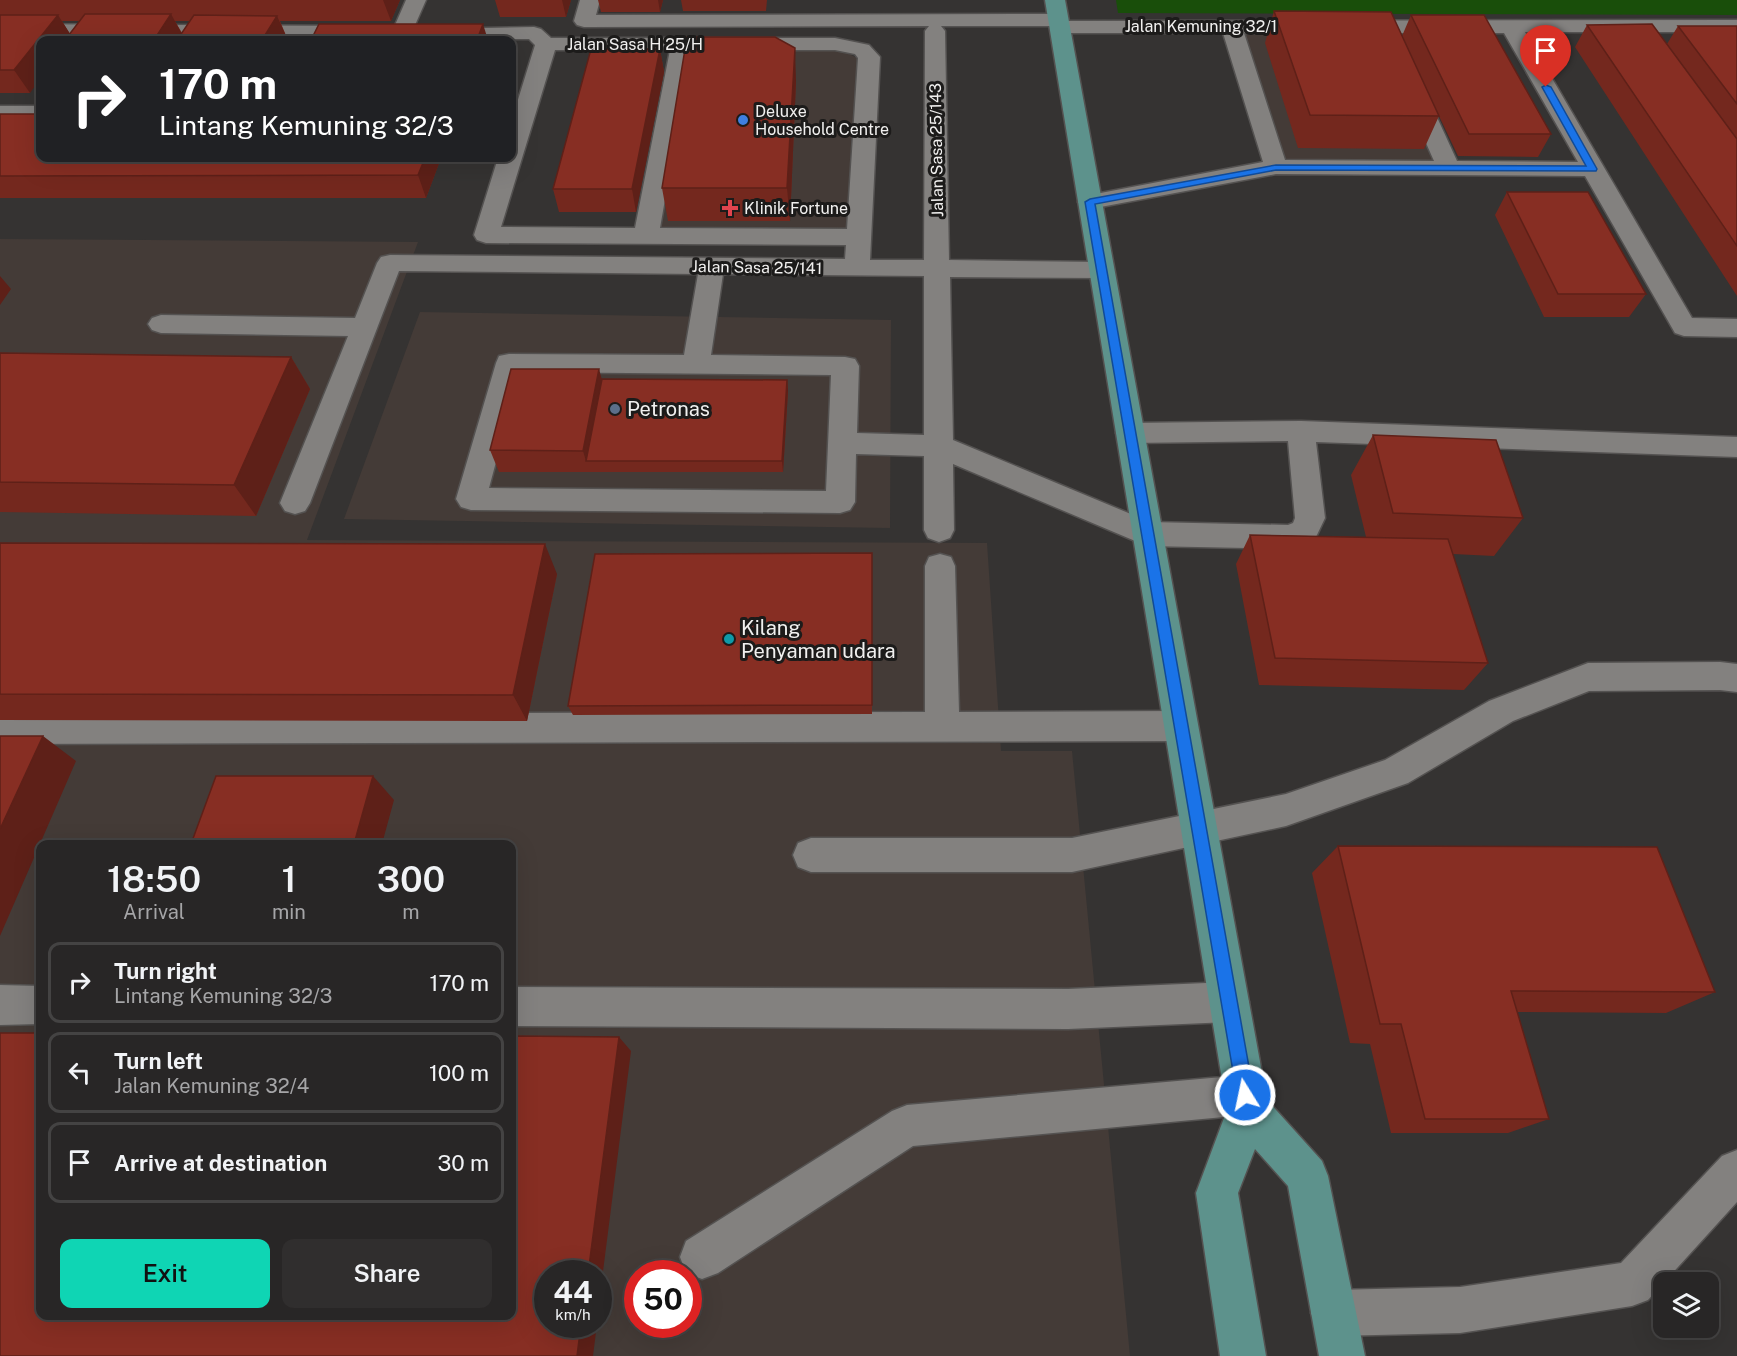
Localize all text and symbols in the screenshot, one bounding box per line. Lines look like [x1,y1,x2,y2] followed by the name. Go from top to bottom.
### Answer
[1125,17,1277,36] street label: Jalan Kemuning 32/1
[1520,25,1571,87] pin
[1529,34,1562,67] icon: arrive
[567,35,703,54] street label: Jalan Sasa H 25/H
[159,59,277,108] text: 170 m
[60,60,138,138] icon: right
[926,83,947,217] street label: Jalan Sasa 25/143
[755,102,889,139] place label: Deluxe Household Centre
[159,109,454,141] text: Lintang Kemuning 32/3
[736,113,750,127] marker: Deluxe Household Centre
[721,199,739,217] marker: Klinik Fortune
[744,199,848,218] place label: Klinik Fortune
[692,257,822,278] street label: Jalan Sasa 25/141
[627,397,710,421] place label: Petronas
[608,402,622,416] marker: Petronas
[741,616,895,663] place label: Kilang Penyaman udara
[722,632,736,646] marker: Kilang Penyaman udara
[107,858,201,900] text: 18:50
[281,858,296,900] text: 1
[377,858,445,900] text: 300
[123,900,185,924] text: Arrival
[272,900,306,924] text: min
[402,900,420,924] text: m
[114,958,217,984] text: Turn right
[63,966,96,999] icon: right
[429,970,489,996] text: 170 m
[114,984,332,1008] text: Lintang Kemuning 32/3
[114,1048,203,1074] text: Turn left
[63,1056,96,1089] icon: left
[429,1060,489,1086] text: 100 m
[1213,1063,1277,1127] position arrow
[114,1074,309,1098] text: Jalan Kemuning 32/4
[63,1146,96,1179] icon: arrive
[114,1150,327,1176] text: Arrive at destination
[437,1150,489,1176] text: 30 m
[60,1239,270,1308] button: Exit
[282,1239,492,1308] button: Share
[624,1260,702,1338] speed limit sign: 50
[1653,1272,1719,1338] map controls
[1653,1272,1719,1338] button: layers
[553,1274,593,1310] text: 44
[555,1306,591,1323] text: km/h

